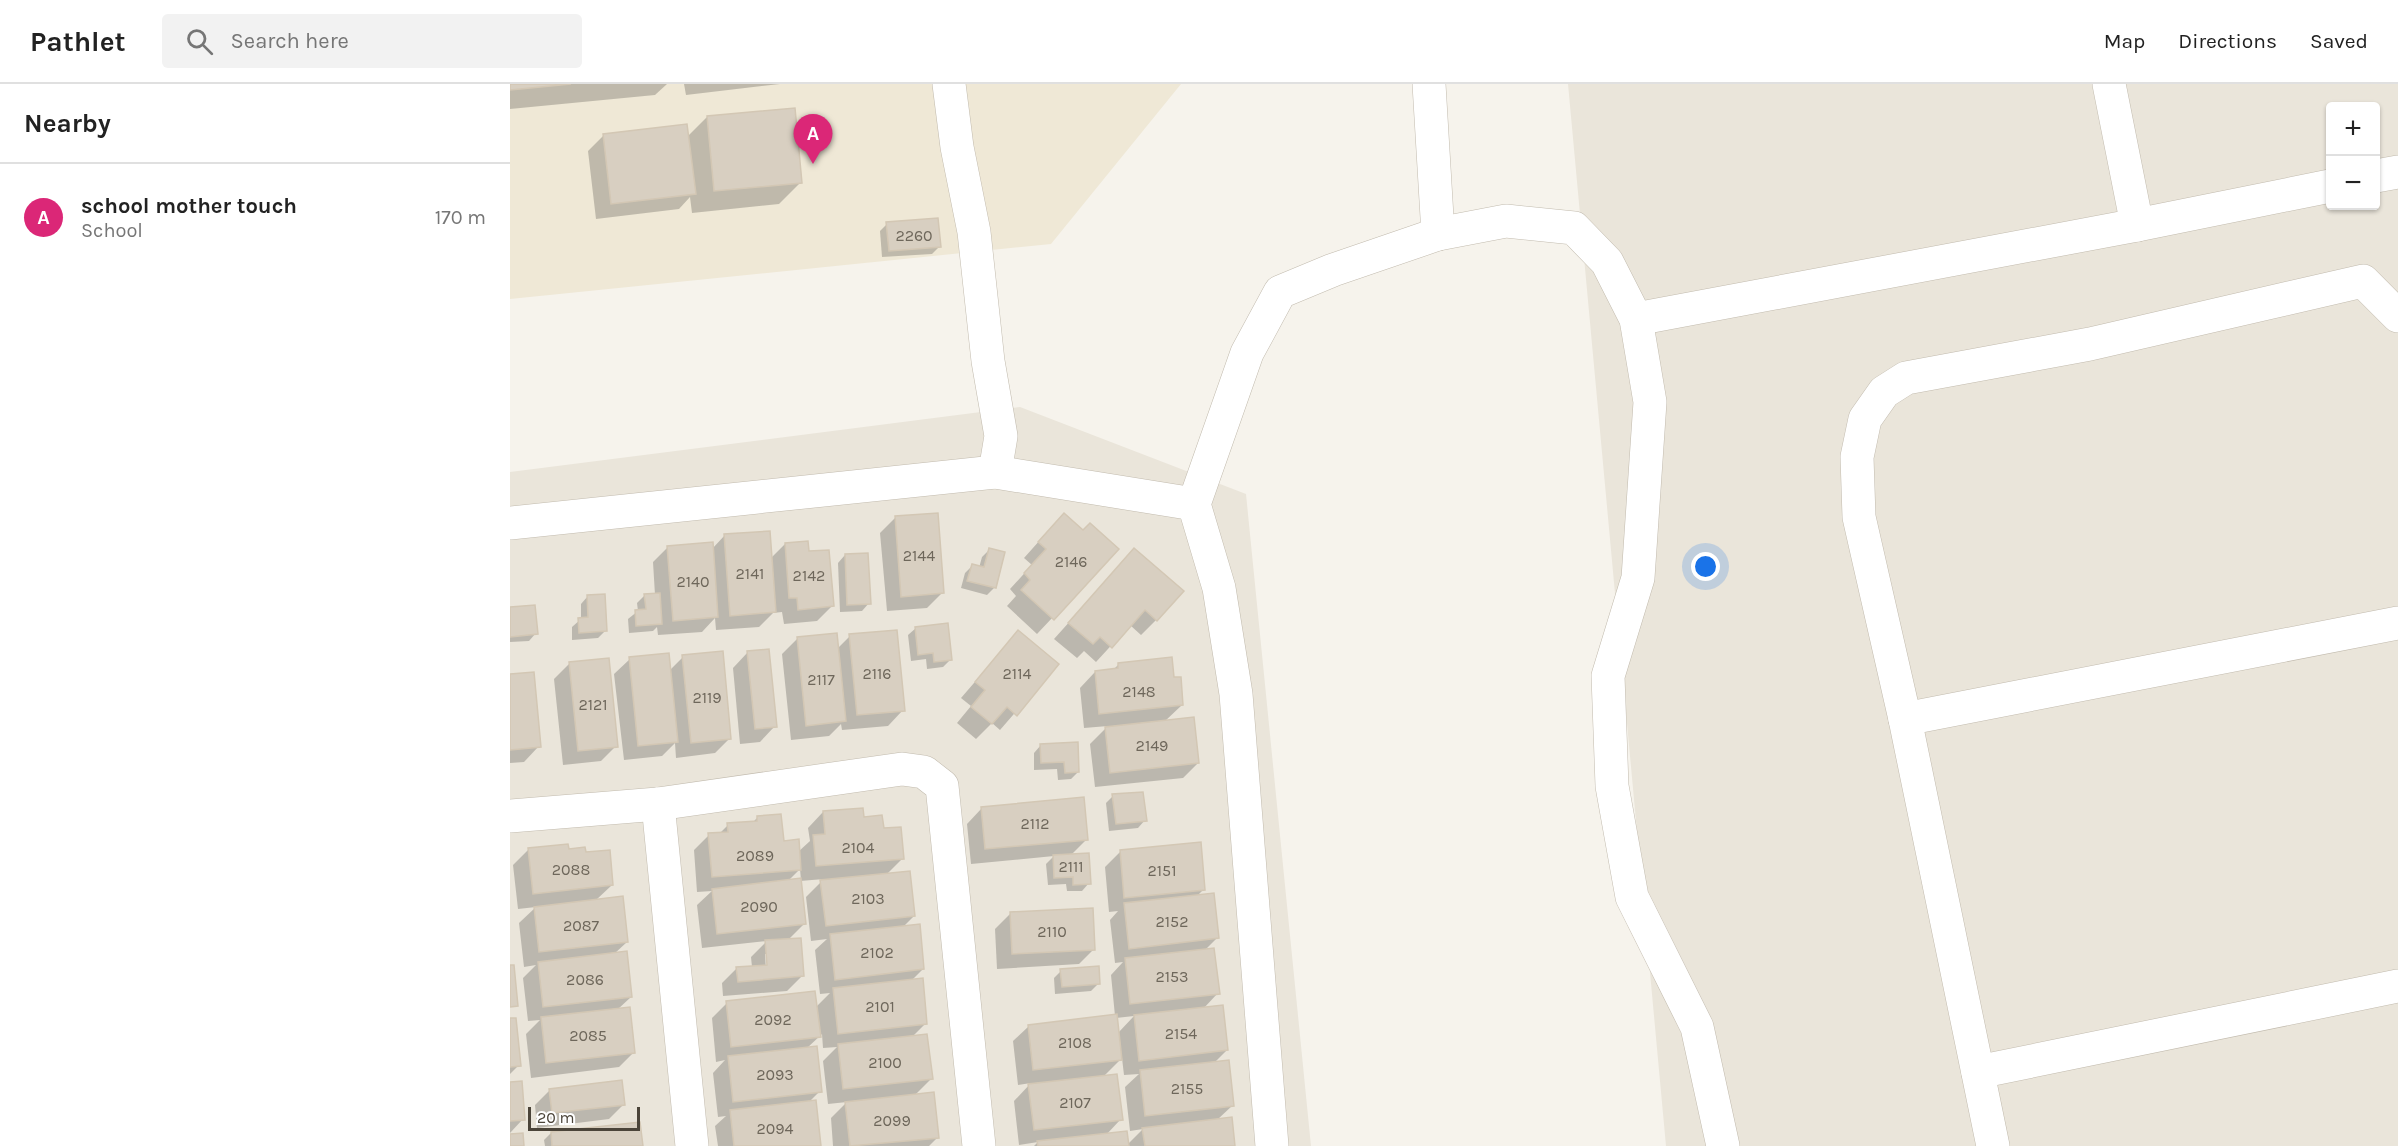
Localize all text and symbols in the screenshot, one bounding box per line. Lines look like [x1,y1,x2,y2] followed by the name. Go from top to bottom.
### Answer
[162,14,582,68] search box
[30,25,126,58] text: Pathlet
[183,25,216,58] icon: search
[231,28,349,54] text: Search here
[2104,29,2145,53] text: Map
[2178,29,2277,53] text: Directions
[2310,29,2368,53] text: Saved
[2326,102,2380,210] map controls
[2326,102,2380,156] button: +
[24,108,111,139] text: Nearby
[794,115,832,164] pin: A
[2326,156,2380,210] button: −
[81,193,297,219] text: school mother touch
[37,206,50,229] text: A
[435,206,486,229] text: 170 m
[81,219,143,242] text: School
[895,226,933,245] house number: 2260
[903,546,935,565] house number: 2144
[1055,552,1087,571] house number: 2146
[1691,552,1720,581] your location
[736,564,764,583] house number: 2141
[793,566,825,585] house number: 2142
[677,572,710,591] house number: 2140
[862,664,892,683] house number: 2116
[1003,664,1031,683] house number: 2114
[807,670,835,689] house number: 2117
[1122,682,1156,701] house number: 2148
[692,688,722,707] house number: 2119
[578,695,608,714] house number: 2121
[1136,736,1168,755] house number: 2149
[1020,814,1050,833] house number: 2112
[842,838,875,857] house number: 2104
[736,846,774,865] house number: 2089
[1058,857,1084,876] house number: 2111
[552,860,590,879] house number: 2088
[1148,861,1176,880] house number: 2151
[851,889,885,908] house number: 2103
[740,897,778,916] house number: 2090
[1156,912,1188,931] house number: 2152
[563,916,600,935] house number: 2087
[1037,922,1067,941] house number: 2110
[860,943,894,962] house number: 2102
[1155,967,1189,986] house number: 2153
[566,970,604,989] house number: 2086
[865,997,895,1016] house number: 2101
[754,1010,792,1029] house number: 2092
[1165,1024,1197,1043] house number: 2154
[569,1026,607,1045] house number: 2085
[1058,1033,1092,1052] house number: 2108
[868,1053,902,1072] house number: 2100
[756,1065,794,1084] house number: 2093
[1171,1079,1203,1098] house number: 2155
[1059,1093,1091,1112] house number: 2107
[528,1104,640,1132] scale bar
[537,1108,575,1127] text: 20 m
[873,1111,911,1130] house number: 2099
[757,1119,794,1138] house number: 2094

